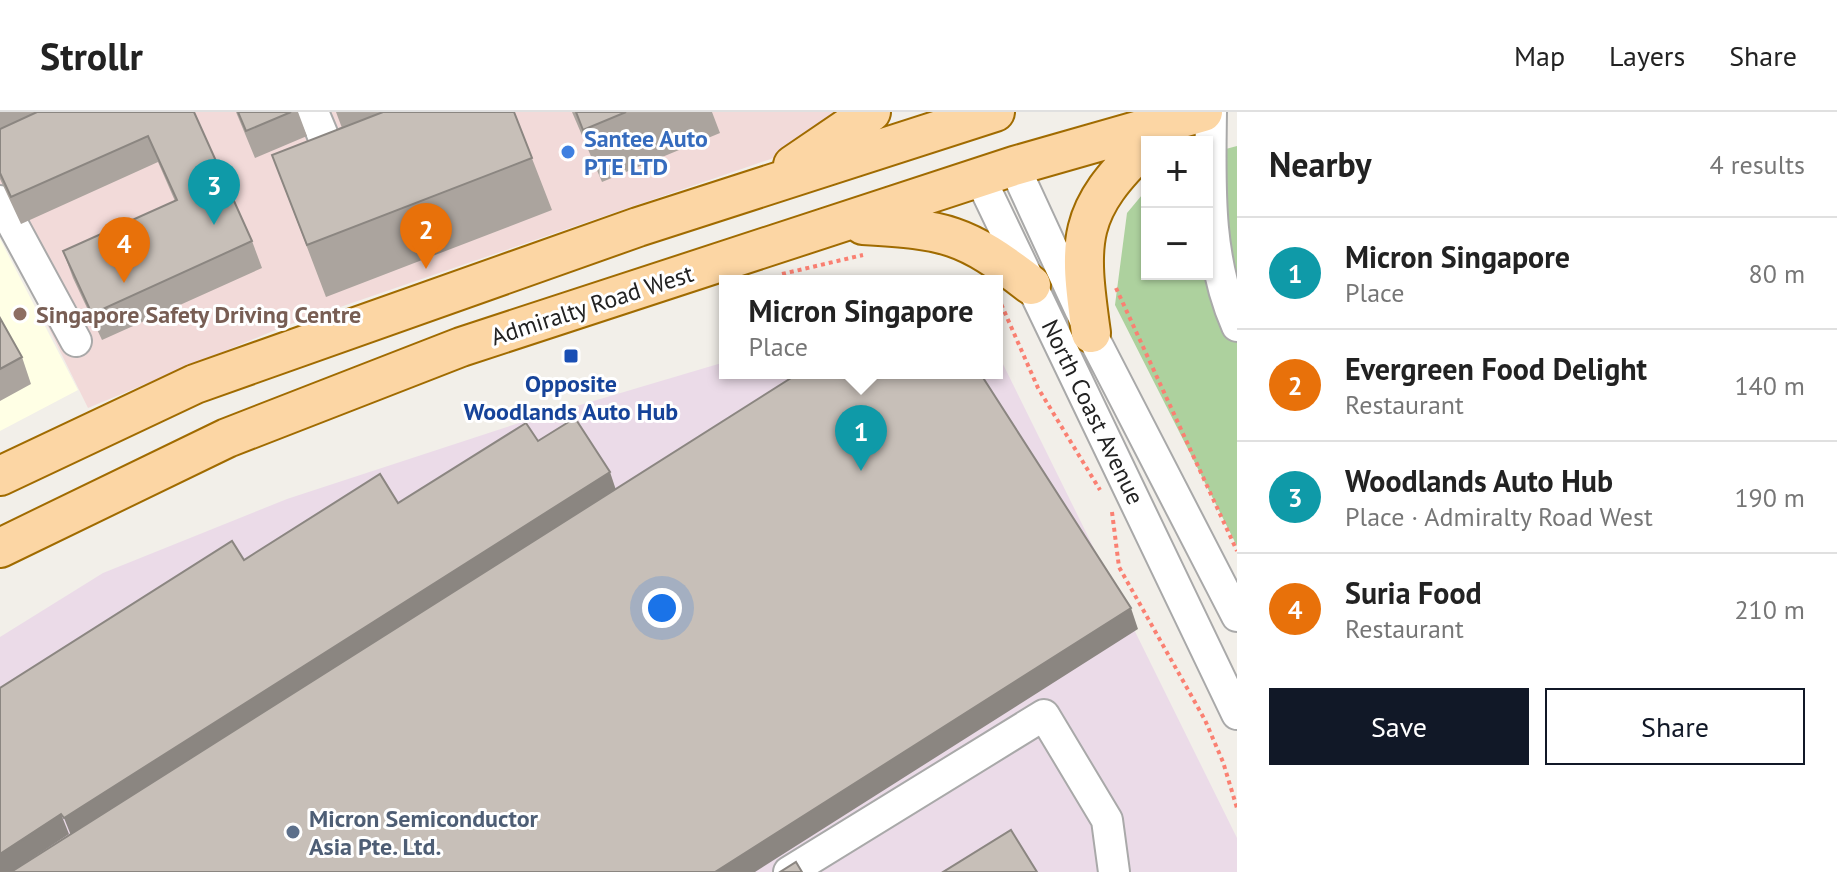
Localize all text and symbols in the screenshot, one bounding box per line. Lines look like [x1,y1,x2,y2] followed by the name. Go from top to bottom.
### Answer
[40,31,143,80] text: Strollr
[1514,37,1565,74] text: Map
[1609,37,1685,74] text: Layers
[1729,37,1797,74] text: Share
[584,123,708,182] place label: Santee Auto PTE LTD
[1141,136,1213,280] map controls
[1141,136,1213,208] button: +
[1269,142,1371,186] text: Nearby
[559,143,577,161] marker: Santee Auto PTE LTD
[1710,148,1805,181] text: 4 results
[188,159,240,225] pin: 3
[400,203,452,269] pin: 2
[1141,208,1213,280] button: −
[98,217,150,283] pin: 4
[1345,237,1570,276] text: Micron Singapore
[1288,257,1302,290] text: 1
[1749,257,1805,290] text: 80 m
[487,258,697,352] street label: Admiralty Road West
[719,275,1003,379] popup
[1345,276,1404,309] text: Place
[749,291,974,330] text: Micron Singapore
[36,299,361,330] place label: Singapore Safety Driving Centre
[11,305,29,323] marker: Singapore Safety Driving Centre
[1035,314,1151,510] street label: North Coast Avenue
[749,330,808,363] text: Place
[562,347,580,365] marker: Opposite Woodlands Auto Hub
[1345,349,1647,388] text: Evergreen Food Delight
[464,368,678,427] place label: Opposite Woodlands Auto Hub
[1288,369,1302,402] text: 2
[1734,369,1805,402] text: 140 m
[1345,388,1464,421] text: Restaurant
[835,405,887,471] pin: 1
[1345,461,1613,500] text: Woodlands Auto Hub
[1288,481,1302,514] text: 3
[1734,481,1805,514] text: 190 m
[1345,500,1653,533] text: Place · Admiralty Road West
[1345,573,1482,612] text: Suria Food
[642,588,682,628] your location
[1288,593,1302,626] text: 4
[1734,593,1805,626] text: 210 m
[1345,612,1464,645] text: Restaurant
[1269,688,1529,765] button: Save
[1545,688,1805,765] button: Share
[309,803,539,862] place label: Micron Semiconductor Asia Pte. Ltd.
[284,823,302,841] marker: Micron Semiconductor Asia Pte. Ltd.

